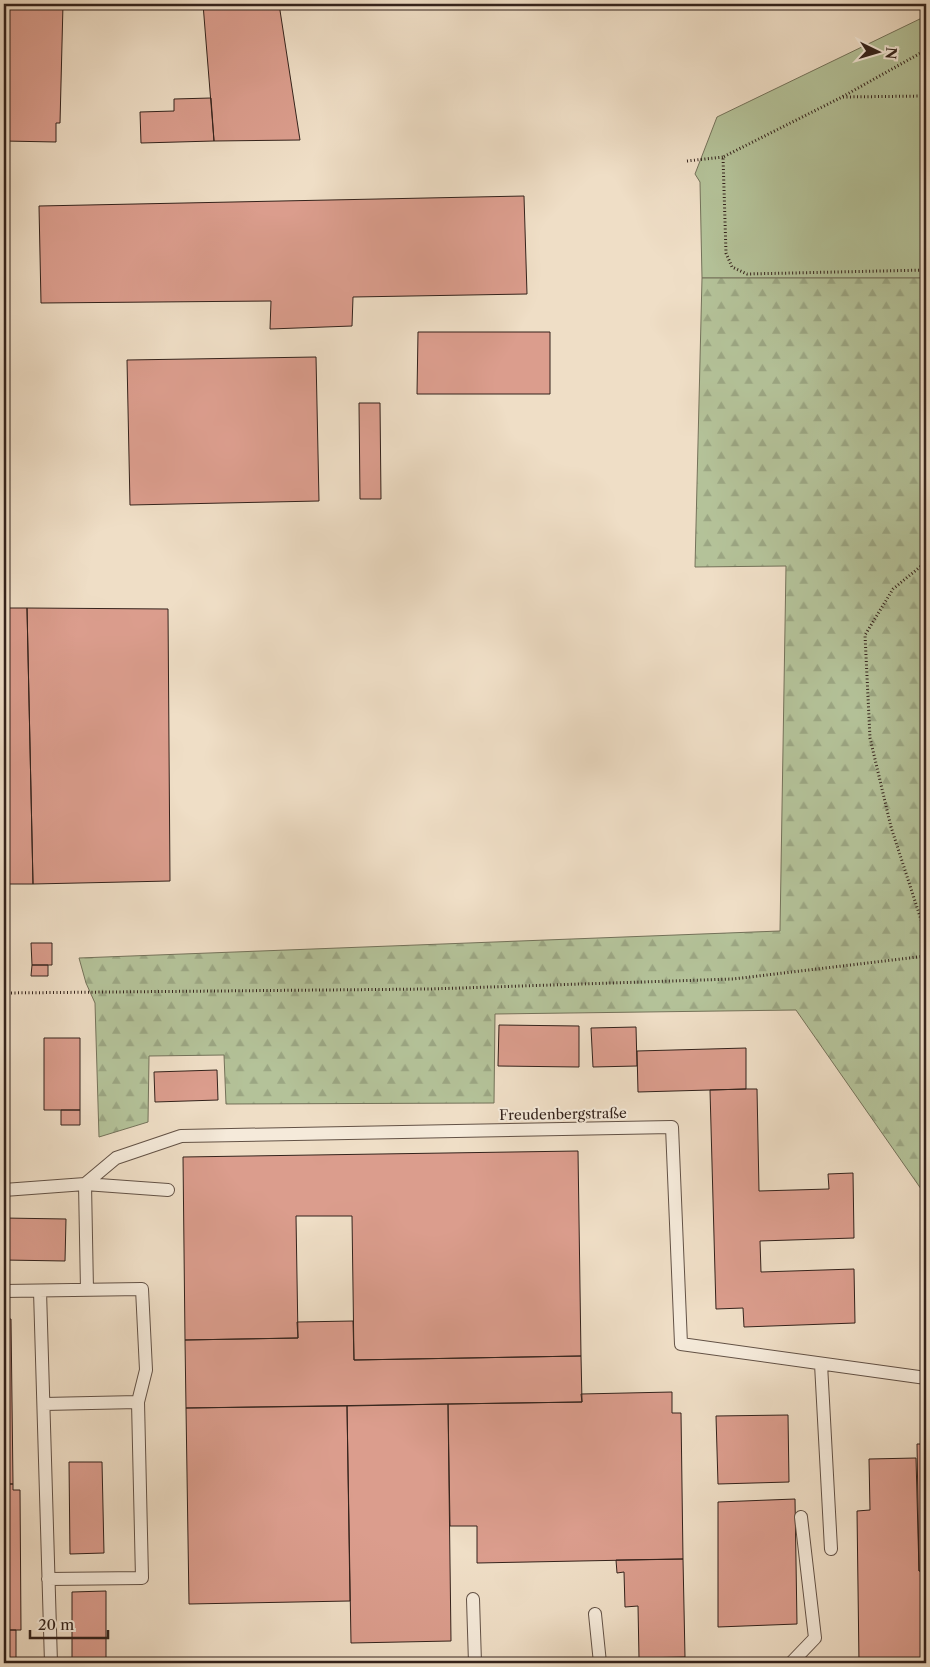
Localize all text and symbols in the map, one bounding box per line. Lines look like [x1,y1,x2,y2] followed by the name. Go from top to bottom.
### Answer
[852,28,902,78] north arrow
[881,46,900,60] text: N
[499,1104,627,1124] street label: Freudenbergstraße
[30,1607,108,1639] scale bar
[38,1615,74,1634] text: 20 m

